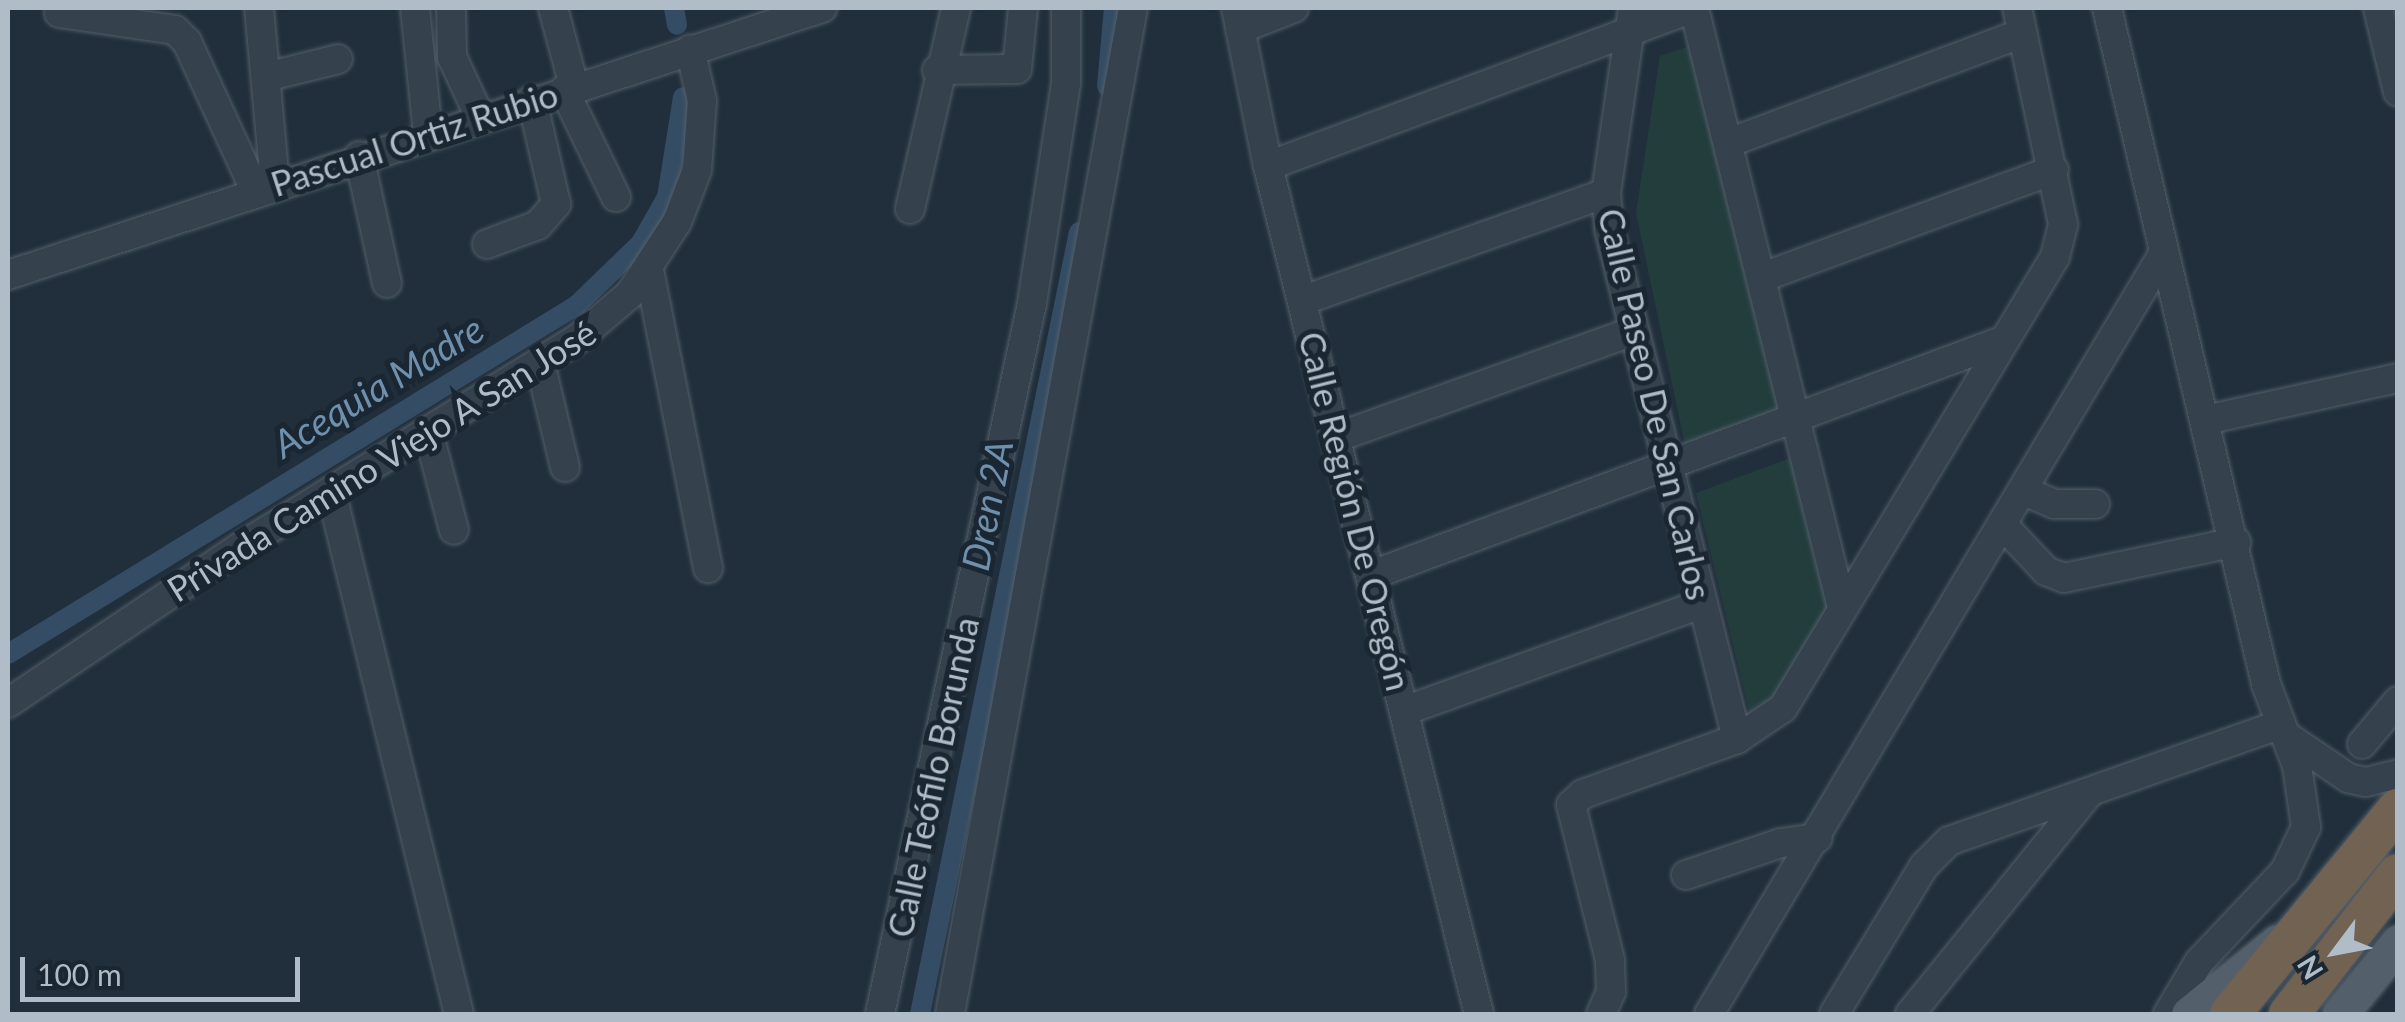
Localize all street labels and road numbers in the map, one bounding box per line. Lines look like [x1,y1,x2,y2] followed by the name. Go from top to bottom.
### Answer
[265,72,563,204] street label: Pascual Ortiz Rubio
[1591,204,1721,604] street label: Calle Paseo De San Carlos
[157,309,605,611] street label: Privada Camino Viejo A San José
[1291,327,1421,695] street label: Calle Región De Oregón
[877,613,987,941] street label: Calle Teófilo Borunda

